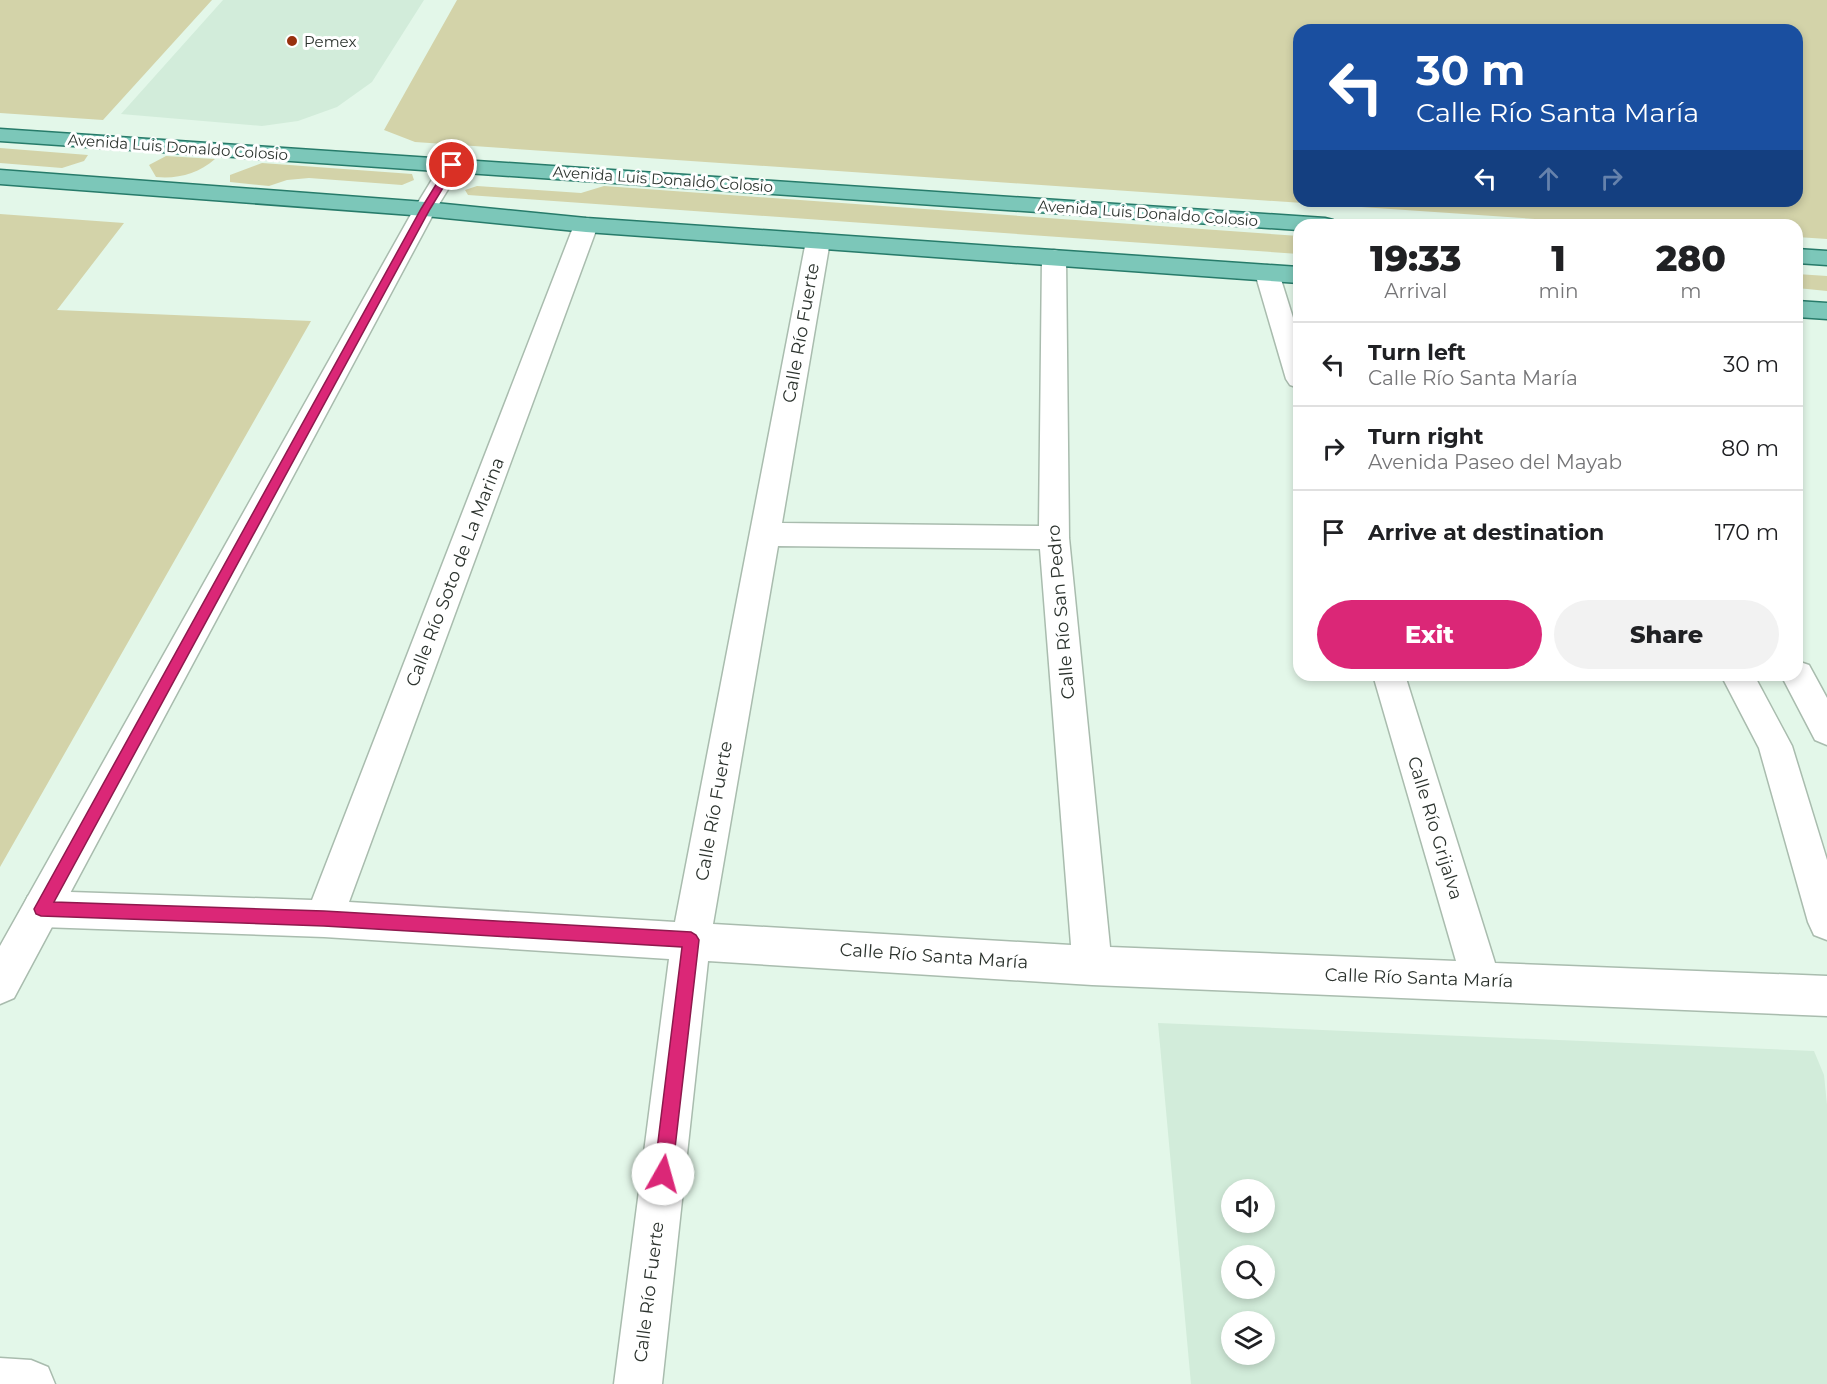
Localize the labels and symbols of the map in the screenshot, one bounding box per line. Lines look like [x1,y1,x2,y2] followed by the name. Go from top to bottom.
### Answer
[304,32,356,51] place label: Pemex
[285,34,299,48] marker: Pemex
[67,130,289,164] street label: Avenida Luis Donaldo Colosio
[426,139,477,190] pin
[552,162,774,196] street label: Avenida Luis Donaldo Colosio
[1037,196,1259,230] street label: Avenida Luis Donaldo Colosio
[778,261,824,405] street label: Calle Río Fuerte
[401,454,509,690] street label: Calle Río Soto de La Marina
[1042,524,1080,700] street label: Calle Río San Pedro
[691,739,737,883] street label: Calle Río Fuerte
[1403,754,1467,902] street label: Calle Río Grijalva
[839,938,1029,974] street label: Calle Río Santa María
[1324,964,1514,992] street label: Calle Río Santa María
[631,1142,695,1206] position arrow
[629,1220,669,1364] street label: Calle Río Fuerte

